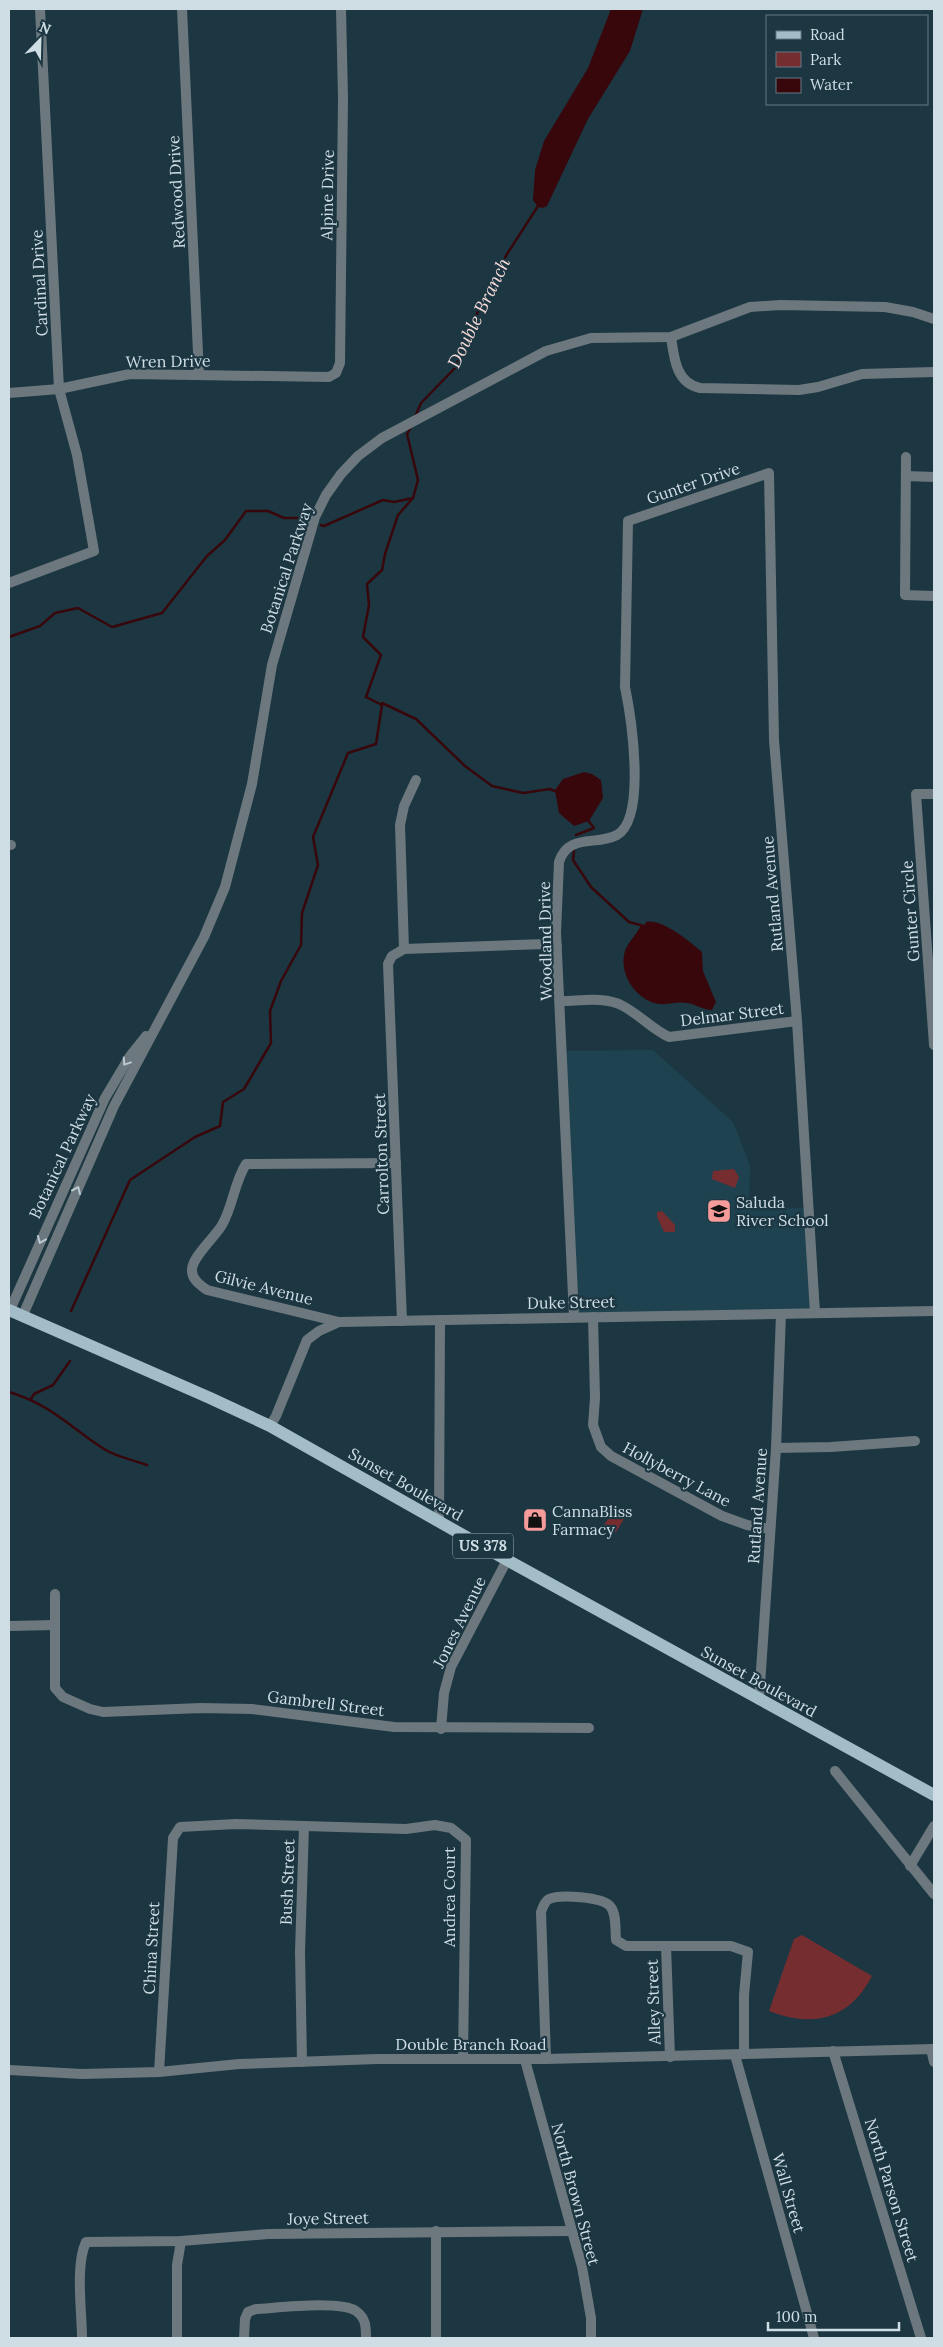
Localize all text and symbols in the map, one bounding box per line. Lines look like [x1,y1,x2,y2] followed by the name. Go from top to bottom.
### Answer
[15,15,65,65] north arrow
[766,15,928,105] legend
[37,18,54,39] text: N
[810,25,845,44] text: Road
[810,50,841,69] text: Park
[810,75,853,94] text: Water
[163,135,189,249] street label: Redwood Drive
[316,149,338,242] street label: Alpine Drive
[26,229,52,337] street label: Cardinal Drive
[442,253,515,372] water label: Double Branch
[125,350,211,372] street label: Wren Drive
[644,458,743,508] street label: Gunter Drive
[256,500,317,636] street label: Botanical Parkway
[757,835,787,953] street label: Rutland Avenue
[896,859,924,962] street label: Gunter Circle
[534,881,556,1001] street label: Woodland Drive
[679,998,786,1030] street label: Delmar Street
[123,1056,132,1065] one-way arrow
[24,1090,100,1222] street label: Botanical Parkway
[369,1092,393,1215] street label: Carrolton Street
[70,1186,81,1195] one-way arrow
[736,1192,829,1230] place label: Saluda River School
[706,1198,732,1224] school or university icon: Saluda River School
[36,1235,46,1243] one-way arrow
[213,1265,316,1309] street label: Gilvie Avenue
[527,1291,616,1313] street label: Duke Street
[620,1437,735,1511] street label: Hollyberry Lane
[345,1443,467,1525] street label: Sunset Boulevard
[743,1447,771,1565] street label: Rutland Avenue
[552,1501,633,1539] place label: CannaBliss Farmacy
[522,1507,548,1533] shop icon: CannaBliss Farmacy
[453,1534,513,1558] road number: US 378
[428,1573,490,1672] street label: Jones Avenue
[698,1641,821,1721] street label: Sunset Boulevard
[266,1686,386,1720] street label: Gambrell Street
[276,1838,299,1925] street label: Bush Street
[439,1846,459,1948] street label: Andrea Court
[139,1900,163,1995] street label: China Street
[641,1958,665,2046] street label: Alley Street
[395,2034,547,2054] street label: Double Branch Road
[861,2116,924,2265] street label: North Parson Street
[547,2121,605,2268] street label: North Brown Street
[768,2151,810,2236] street label: Wall Street
[286,2207,370,2229] street label: Joye Street
[768,2300,899,2332] scale bar
[776,2307,817,2326] text: 100 m

